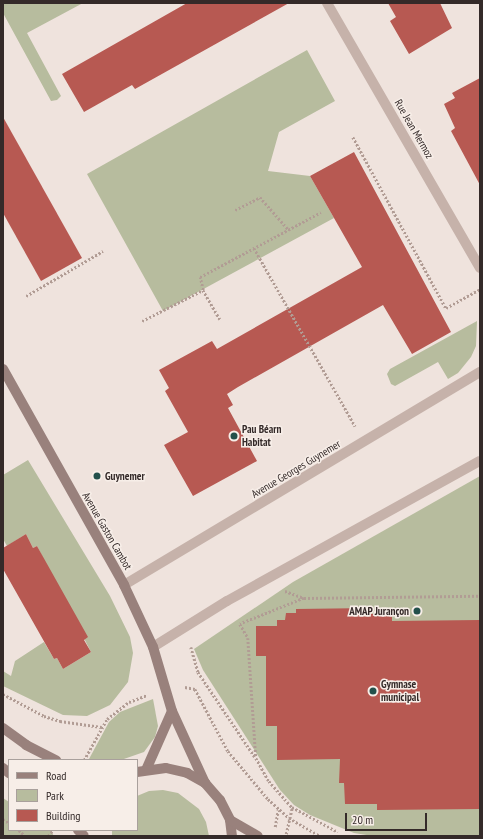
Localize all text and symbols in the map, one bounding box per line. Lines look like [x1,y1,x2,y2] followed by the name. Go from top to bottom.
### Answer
[392,97,436,161] street label: Rue Jean Mermoz
[242,423,282,449] place label: Pau Béarn Habitat
[229,431,239,441] marker: Pau Béarn Habitat
[249,437,343,501] street label: Avenue Georges Guynemer
[105,469,145,483] place label: Guynemer
[92,471,102,481] marker: Guynemer
[79,490,135,572] street label: Avenue Gaston Cambot
[349,604,409,618] place label: AMAP Jurançon
[412,606,422,616] marker: AMAP Jurançon
[381,678,419,704] place label: Gymnase municipal
[368,686,378,696] marker: Gymnase municipal
[8,759,138,831] legend
[46,768,66,783] text: Road
[46,788,64,803] text: Park
[347,805,429,831] scale bar
[46,808,81,823] text: Building
[352,812,373,827] text: 20 m

